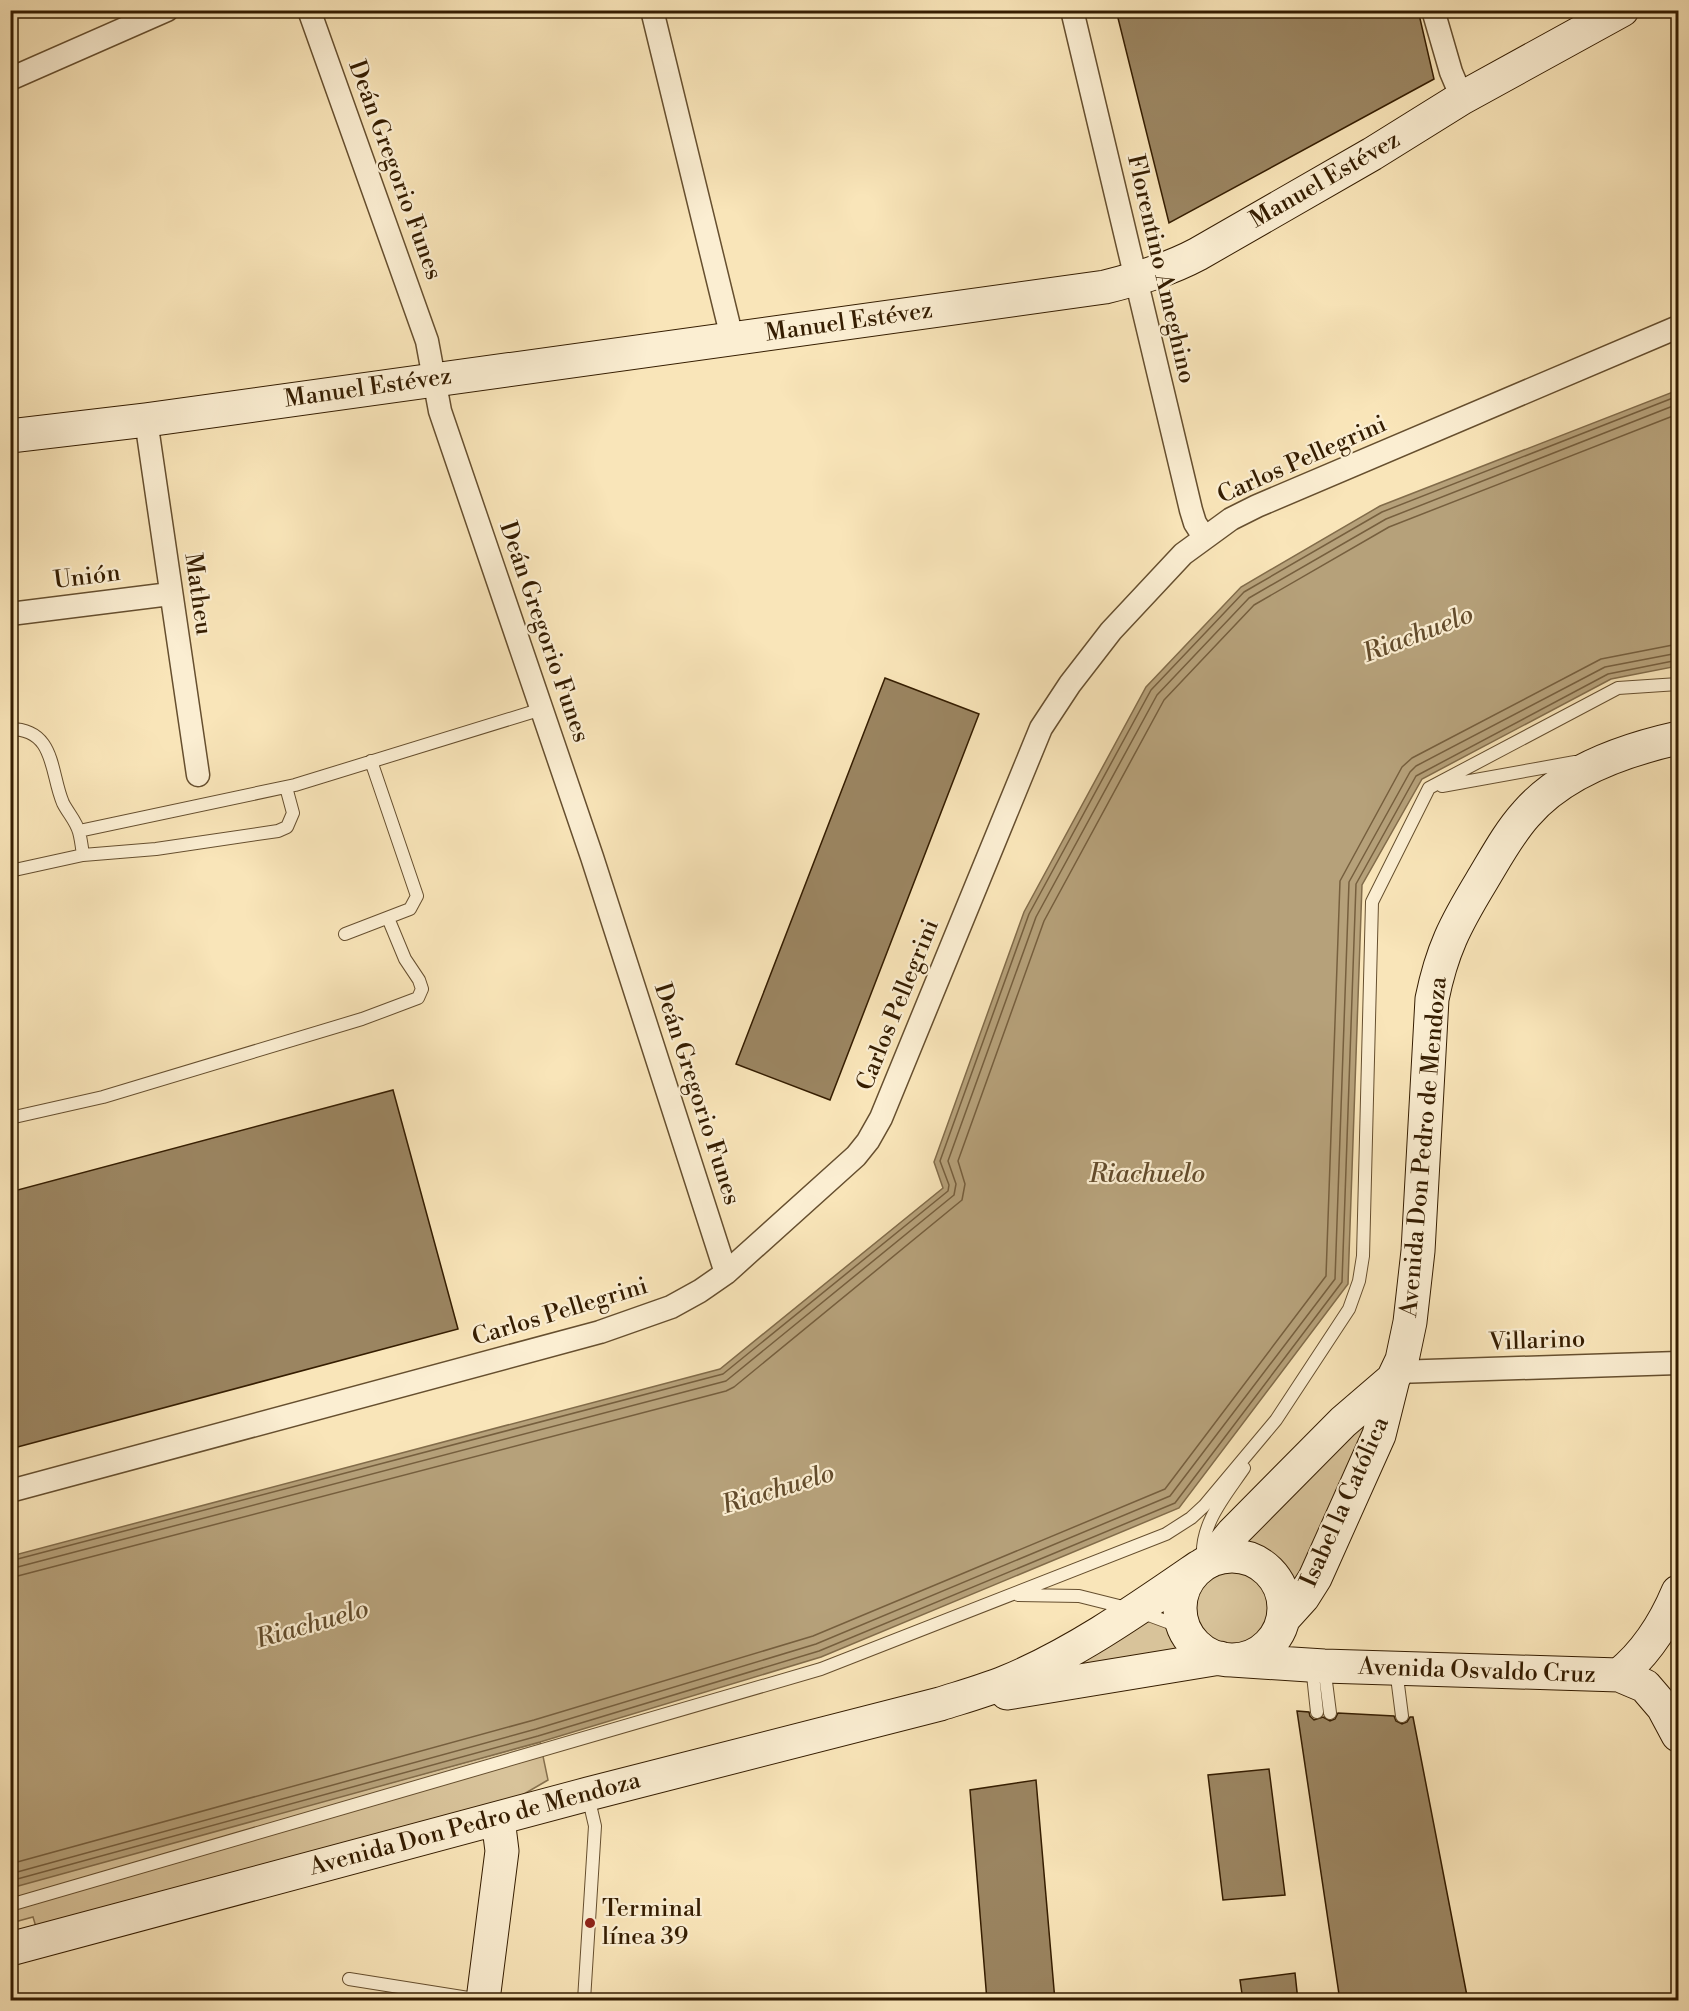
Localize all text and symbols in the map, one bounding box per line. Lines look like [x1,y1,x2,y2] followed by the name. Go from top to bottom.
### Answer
[341,56,449,284] street label: Deán Gregorio Funes
[1245,125,1405,235] street label: Manuel Estévez
[1120,152,1202,386] street label: Florentino Ameghino
[764,295,934,349] street label: Manuel Estévez
[283,361,453,415] street label: Manuel Estévez
[1213,409,1391,511] street label: Carlos Pellegrini
[492,518,596,746] street label: Deán Gregorio Funes
[177,551,219,637] street label: Matheu
[52,558,122,596] street label: Unión
[1357,598,1478,670] water label: Riachuelo
[850,915,946,1095] street label: Carlos Pellegrini
[1394,975,1454,1319] street label: Avenida Don Pedro de Mendoza
[647,979,747,1209] street label: Deán Gregorio Funes
[1088,1158,1205,1190] water label: Riachuelo
[469,1271,651,1353] street label: Carlos Pellegrini
[1487,1324,1586,1358] street label: Villarino
[1294,1411,1396,1592] street label: Isabel la Católica
[717,1457,838,1522] water label: Riachuelo
[251,1593,372,1656] water label: Riachuelo
[1357,1652,1596,1690] street label: Avenida Osvaldo Cruz
[305,1765,645,1883] street label: Avenida Don Pedro de Mendoza
[602,1894,702,1952] place label: Terminal línea 39
[583,1916,597,1930] marker: Terminal línea 39

